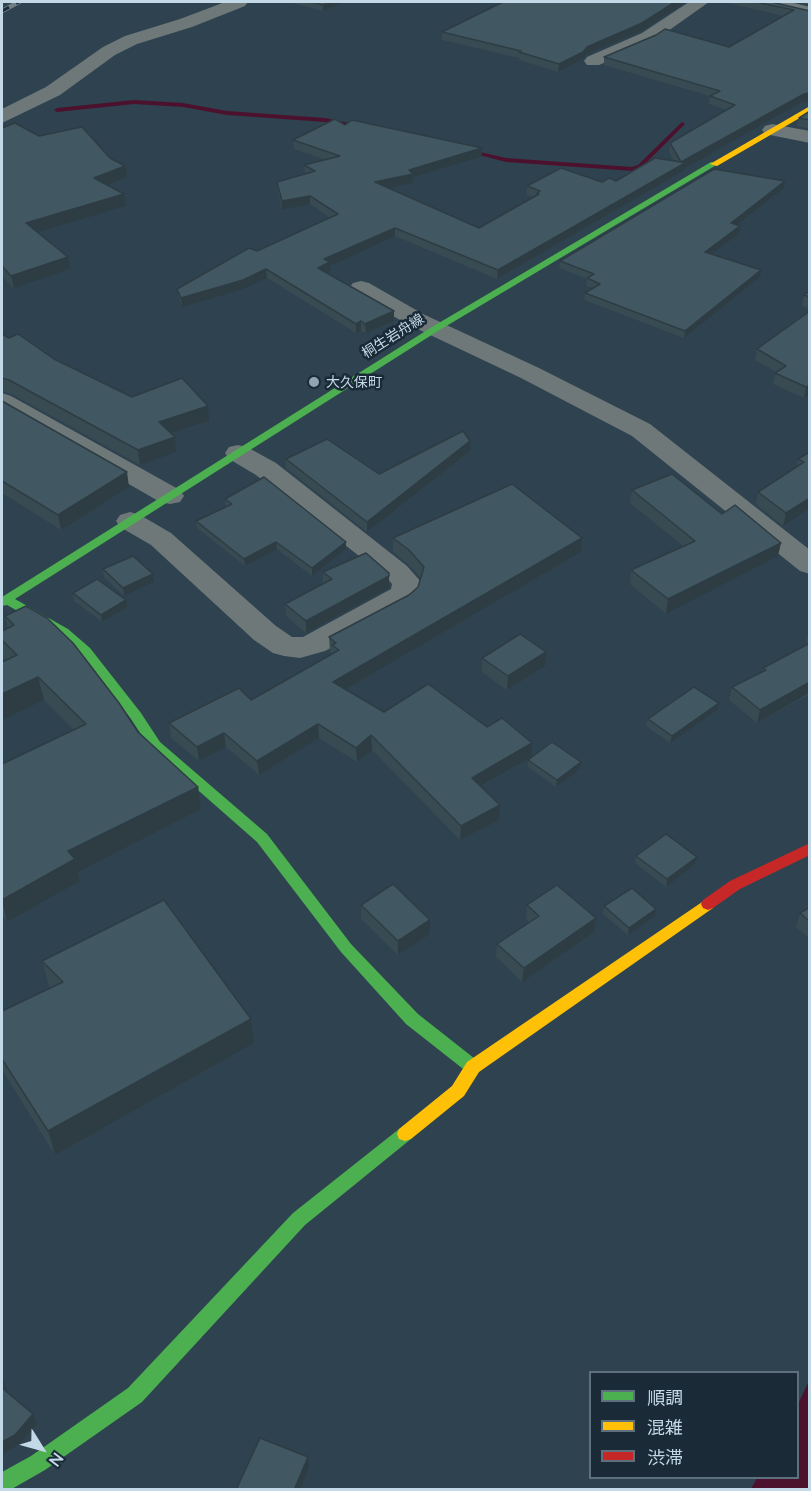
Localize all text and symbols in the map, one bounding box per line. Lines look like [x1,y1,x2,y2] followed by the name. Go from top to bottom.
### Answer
[359,310,427,362] street label: 桐生岩舟線
[326,374,382,390] place label: 大久保町
[307,375,321,389] marker: 大久保町
[589,1371,799,1479] legend
[647,1386,683,1408] text: 順調
[647,1416,683,1438] text: 混雑
[12,1419,72,1479] north arrow
[647,1446,683,1468] text: 渋滞
[45,1449,68,1471] text: N

